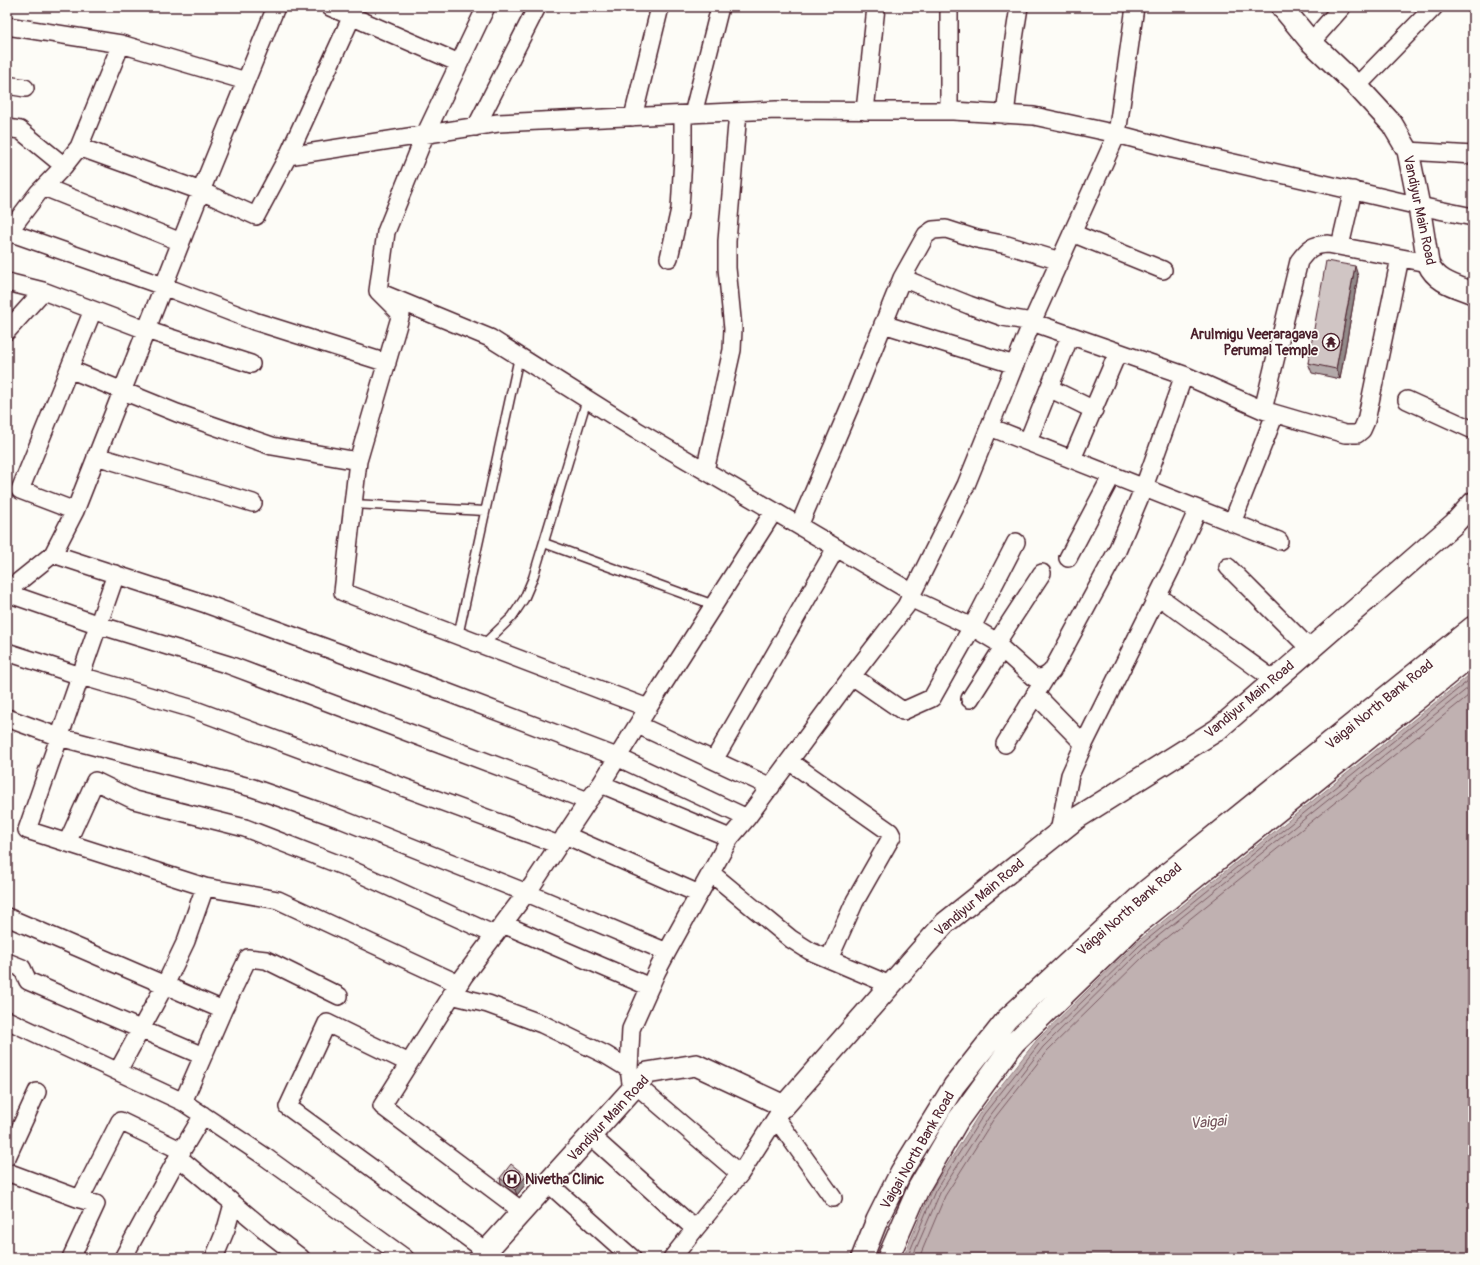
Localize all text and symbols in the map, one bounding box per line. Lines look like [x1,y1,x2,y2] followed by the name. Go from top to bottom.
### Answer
[1400,154,1439,267] street label: Vandiyur Main Road
[1190,326,1319,359] place label: Arulmigu Veeraragava Perumal Temple
[1321,332,1341,352] temple icon: Arulmigu Veeraragava Perumal Temple
[1322,656,1437,753] street label: Vaigai North Bank Road
[1201,657,1298,742] street label: Vandiyur Main Road
[931,855,1028,940] street label: Vandiyur Main Road
[1073,859,1185,960] street label: Vaigai North Bank Road
[564,1072,653,1165] street label: Vandiyur Main Road
[877,1088,958,1212] street label: Vaigai North Bank Road
[1189,1111,1229,1134] water label: Vaigai
[502,1169,522,1189] hospital icon: Nivetha Clinic
[525,1171,604,1188] place label: Nivetha Clinic

